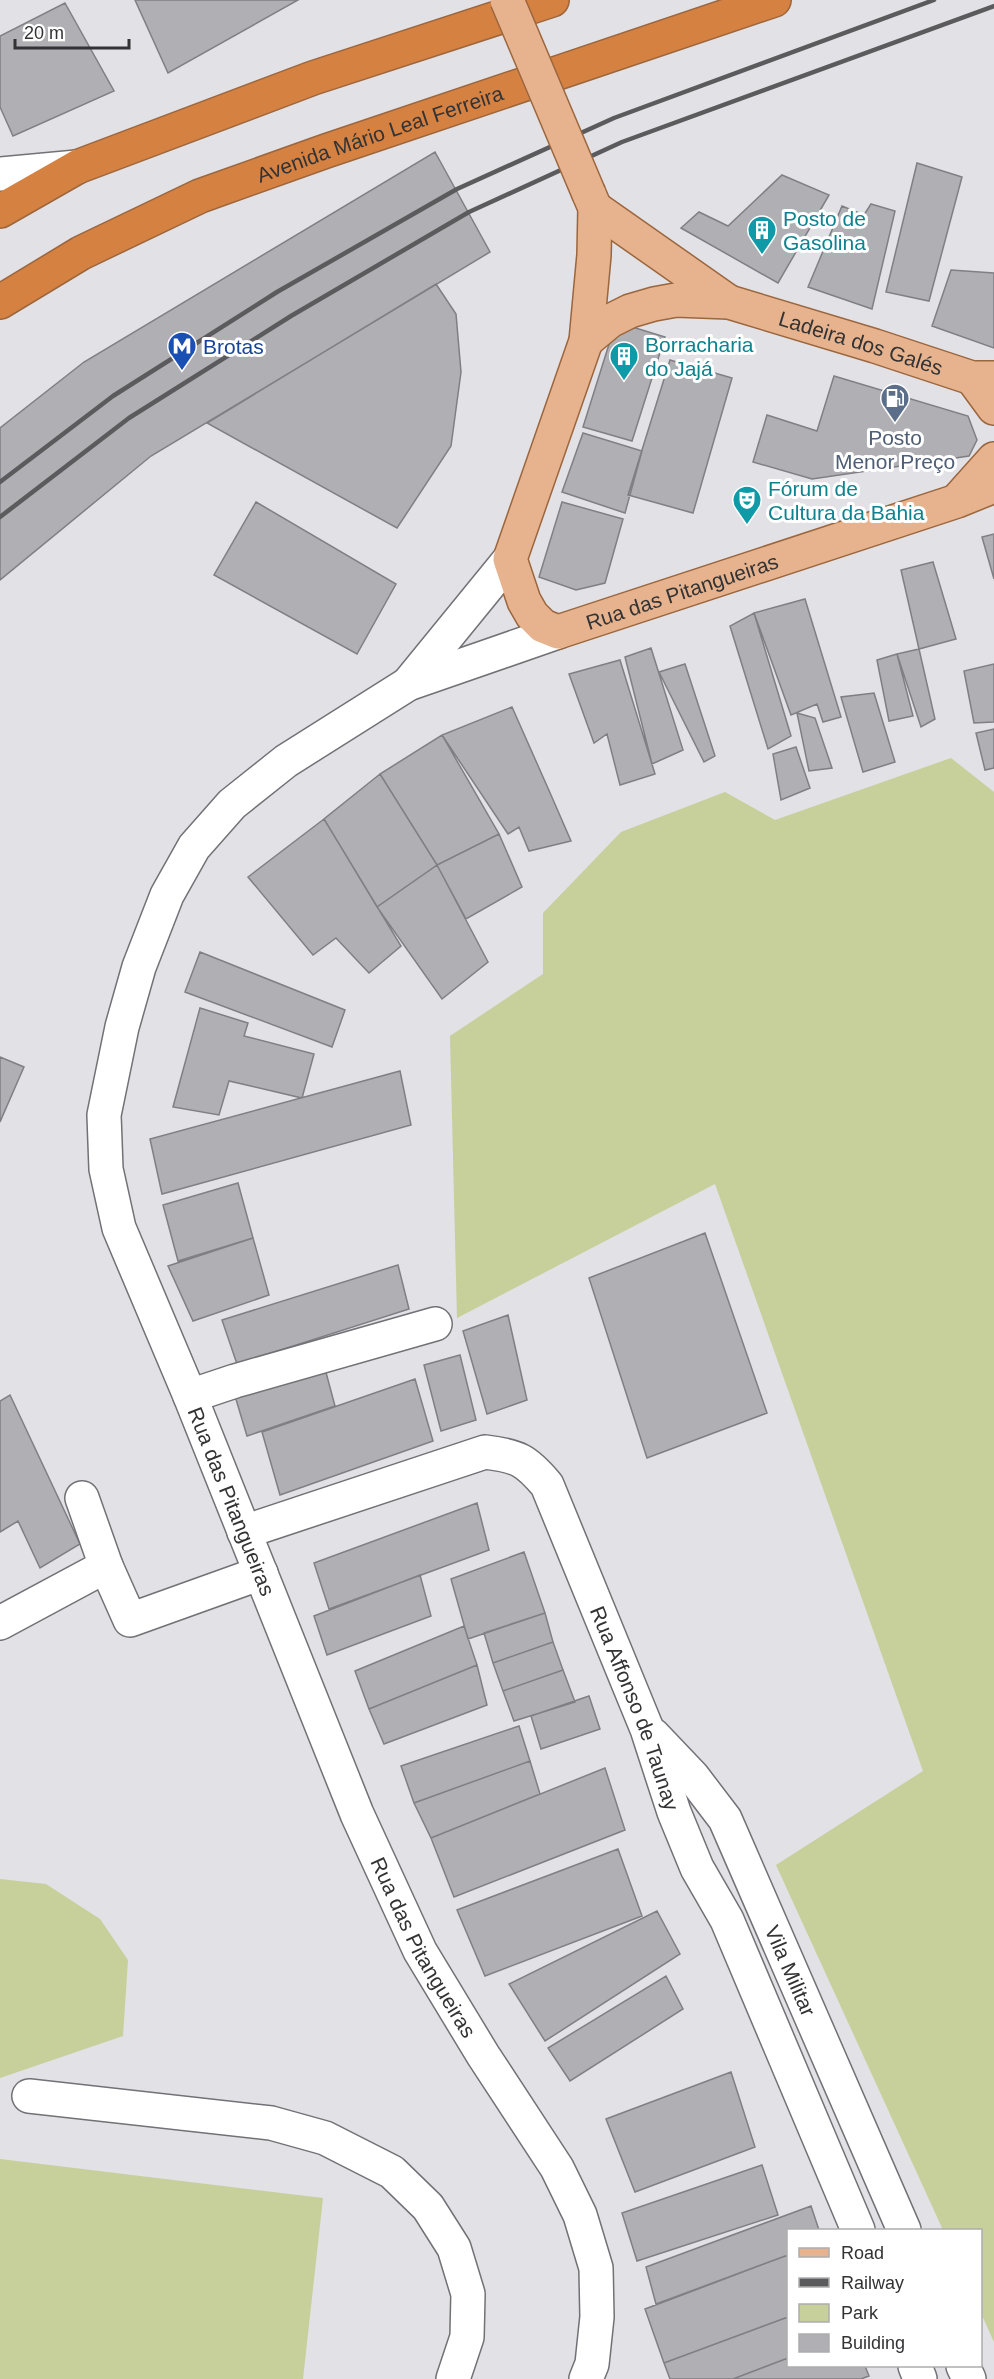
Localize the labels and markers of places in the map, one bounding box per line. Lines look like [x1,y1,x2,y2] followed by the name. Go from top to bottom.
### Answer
[783,207,866,254] place label: Posto de Gasolina
[746,214,778,256] building icon: Posto de Gasolina
[166,330,198,372] metro station icon: Brotas
[645,333,754,380] place label: Borracharia do Jajá
[203,335,264,358] place label: Brotas
[608,340,640,382] building icon: Borracharia do Jajá
[879,382,911,424] fuel station icon: Posto Menor Preço
[835,426,955,473] place label: Posto Menor Preço
[768,477,925,524] place label: Fórum de Cultura da Bahia
[731,484,763,526] theatre icon: Fórum de Cultura da Bahia

